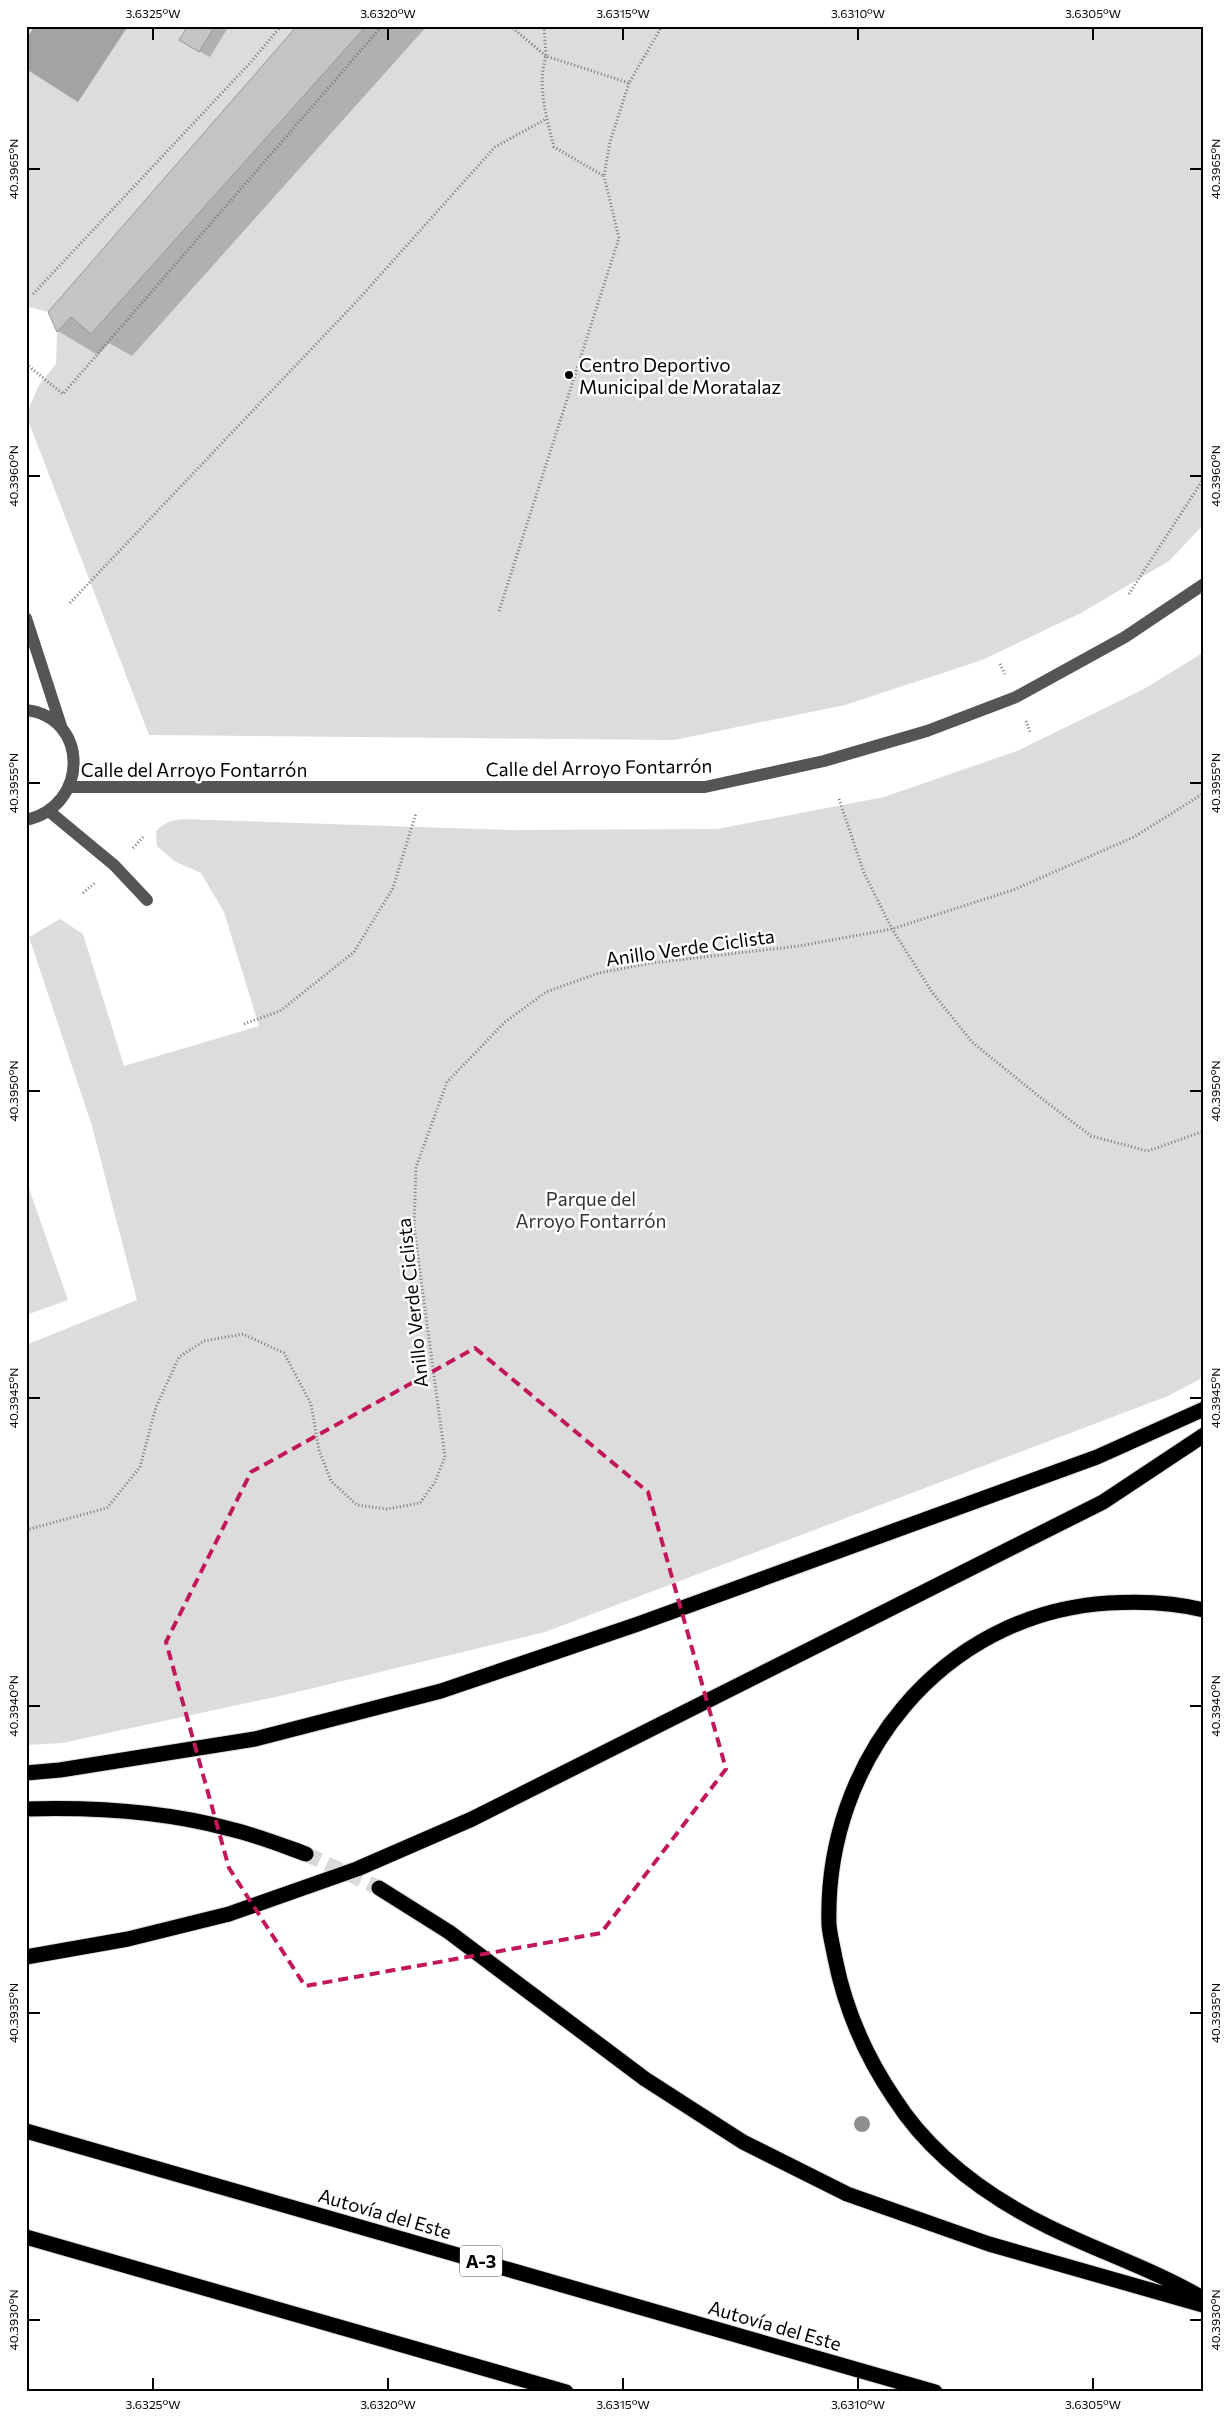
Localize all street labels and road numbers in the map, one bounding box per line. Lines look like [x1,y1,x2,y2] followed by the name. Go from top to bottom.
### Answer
[485,754,713,780] street label: Calle del Arroyo Fontarrón
[81,758,307,781] street label: Calle del Arroyo Fontarrón
[604,924,776,970] street label: Anillo Verde Ciclista
[392,1217,432,1389] street label: Anillo Verde Ciclista
[316,2183,454,2243] street label: Autovía del Este
[460,2246,502,2276] road number: A-3
[706,2295,844,2355] street label: Autovía del Este

